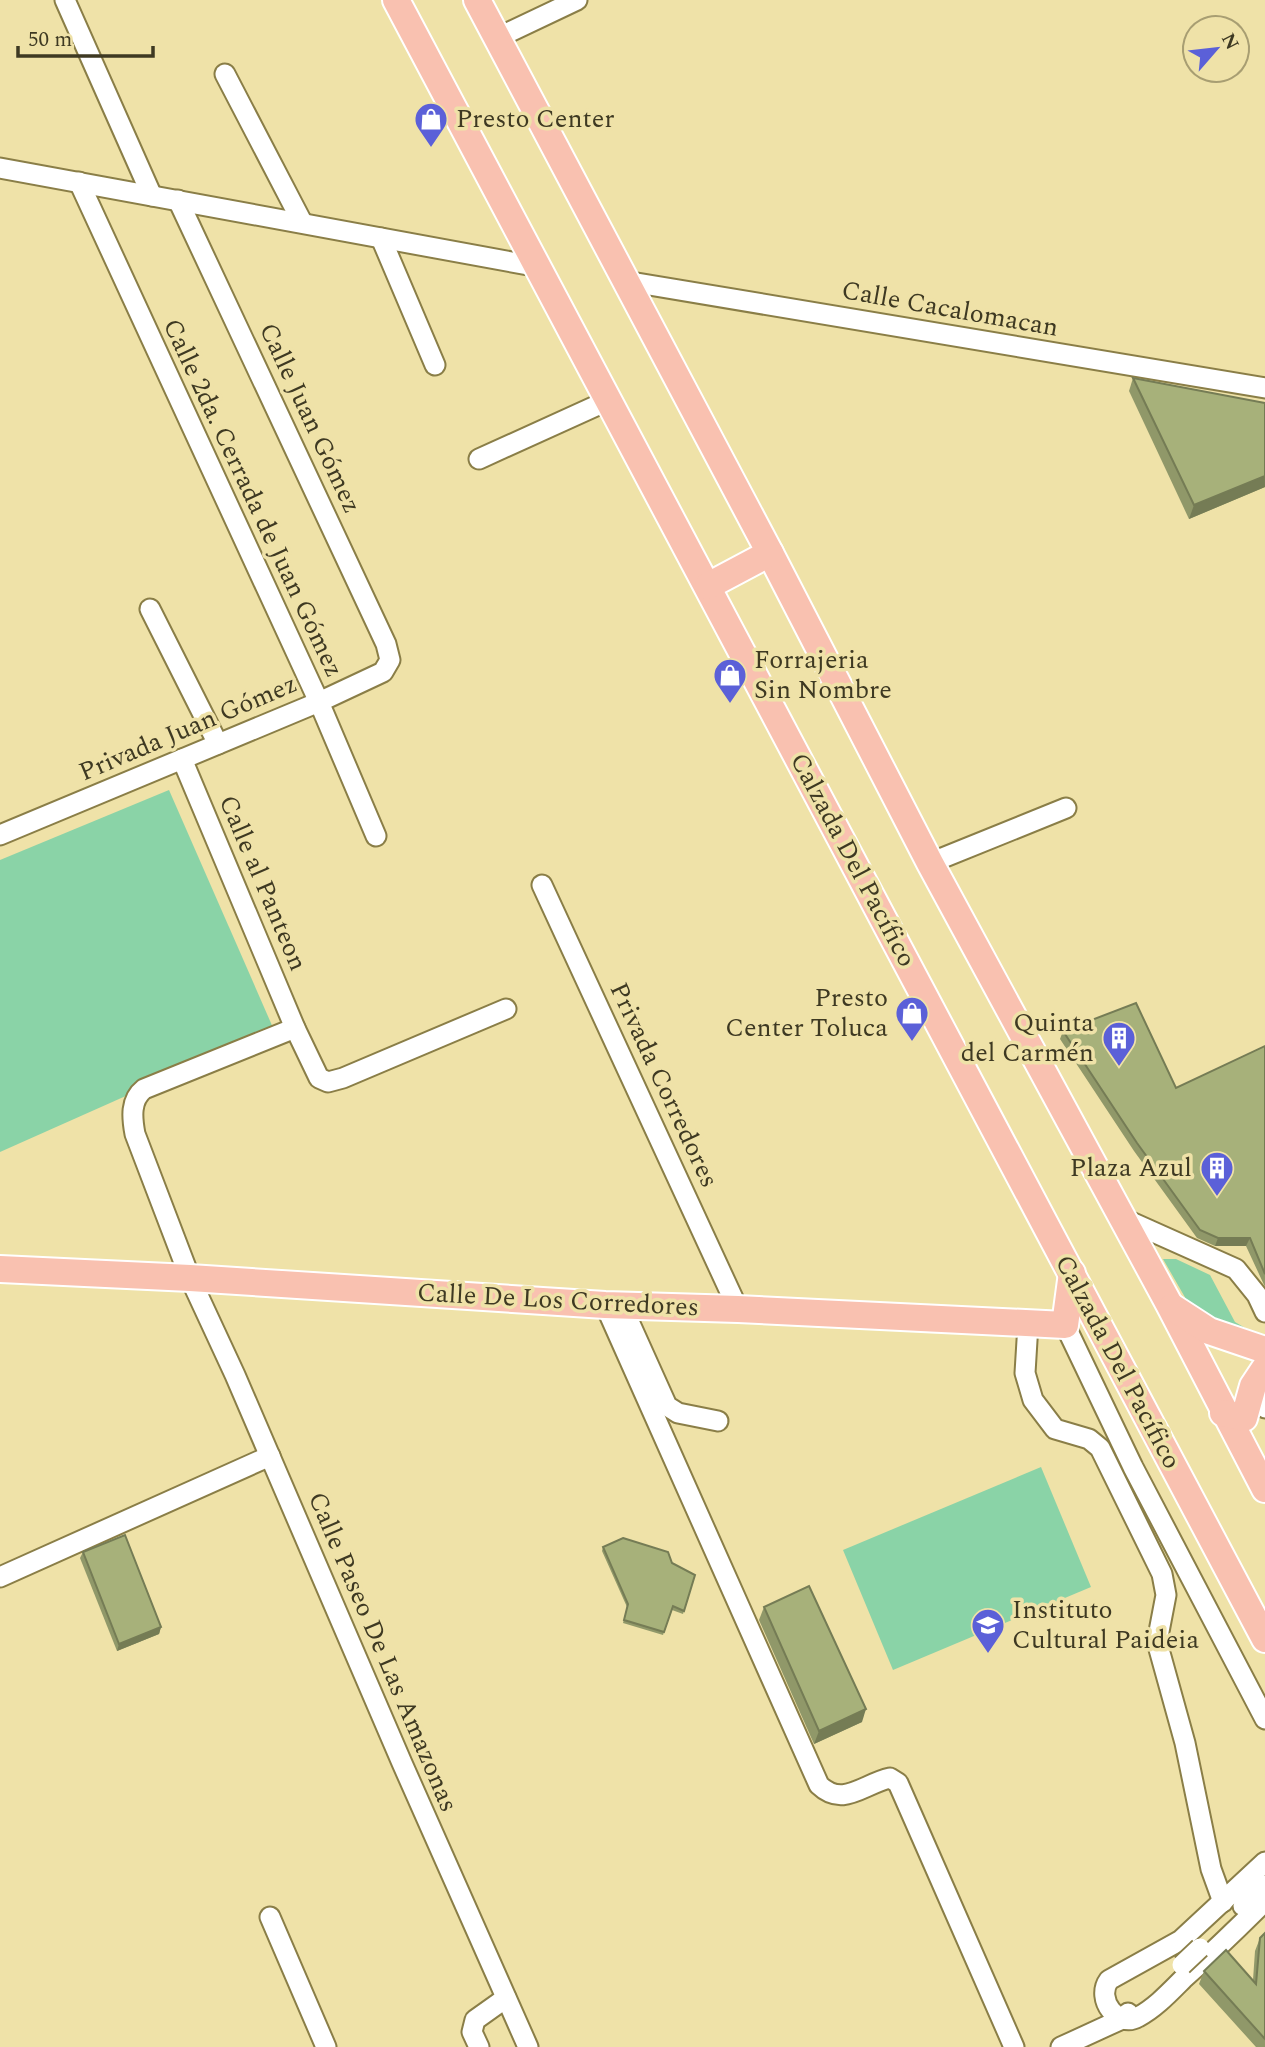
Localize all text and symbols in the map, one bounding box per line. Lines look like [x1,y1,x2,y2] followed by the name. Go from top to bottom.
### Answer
[18,14,152,58] scale bar
[1181,14,1251,84] north arrow
[28,24,72,56] text: 50 m
[1213,28,1246,55] text: N
[456,99,615,139] place label: Presto Center
[412,100,450,149] shop icon: Presto Center
[838,270,1062,348] street label: Calle Cacalomacan
[152,312,354,684] street label: Calle 2da. Cerrada de Juan Gómez
[248,316,372,520] street label: Calle Juan Gómez
[754,640,892,710] place label: Forrajeria Sin Nombre
[711,656,749,705] shop icon: Forrajeria Sin Nombre
[72,664,304,792] street label: Privada Juan Gómez
[780,746,926,974] street label: Calzada Del Pacífico
[208,789,318,977] street label: Calle al Panteon
[599,976,729,1194] street label: Privada Corredores
[725,978,888,1048] place label: Presto Center Toluca
[893,994,931,1043] shop icon: Presto Center Toluca
[961,1003,1094,1073] place label: Quinta del Carmén
[1100,1019,1138,1068] building icon: Quinta del Carmén
[1070,1148,1192,1188] place label: Plaza Azul
[1198,1149,1236,1198] building icon: Plaza Azul
[1045,1248,1191,1476] street label: Calzada Del Pacífico
[416,1273,700,1327] street label: Calle De Los Corredores
[297,1486,469,1818] street label: Calle Paseo De Las Amazonas
[1012,1590,1199,1660] place label: Instituto Cultural Paideia
[969,1606,1007,1655] school or university icon: Instituto Cultural Paideia

